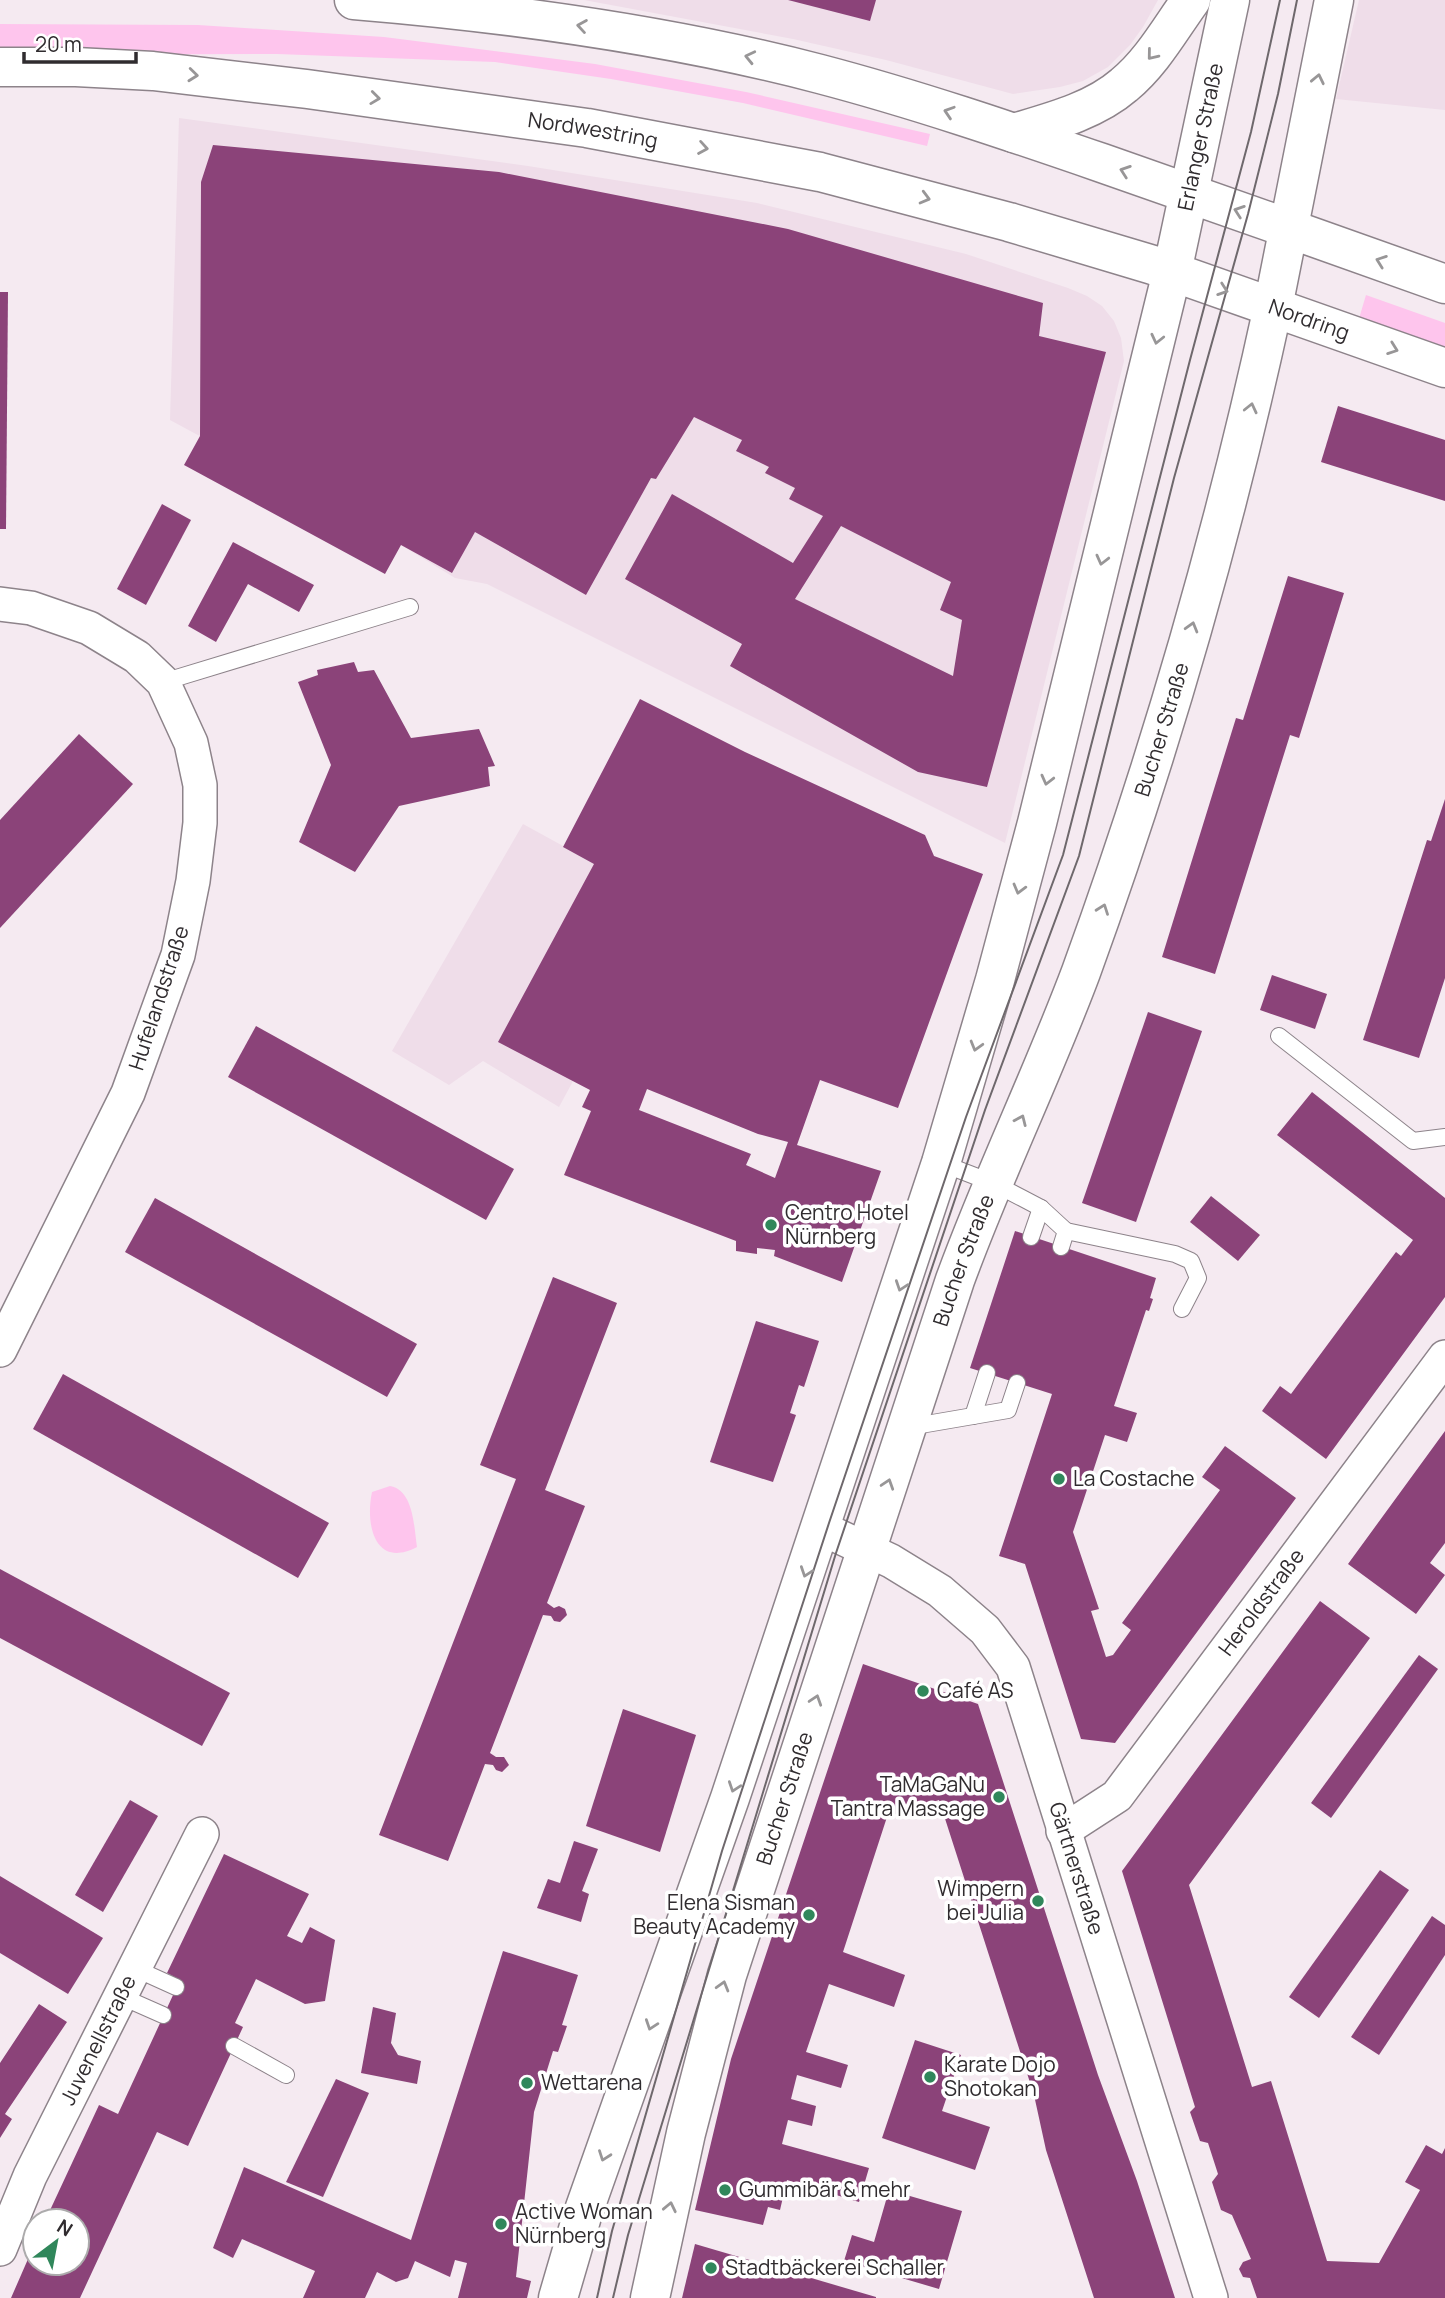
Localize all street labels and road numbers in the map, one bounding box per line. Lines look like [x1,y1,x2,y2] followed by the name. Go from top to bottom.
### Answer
[1170,60,1229,213] street label: Erlanger Straße
[526,105,660,154] street label: Nordwestring
[1265,292,1353,346] street label: Nordring
[1127,659,1195,800] street label: Bucher Straße
[121,922,195,1074] street label: Hufelandstraße
[926,1190,1000,1330] street label: Bucher Straße
[1212,1543,1310,1661] street label: Heroldstraße
[749,1728,819,1868] street label: Bucher Straße
[1043,1798,1111,1938] street label: Gärtnerstraße
[53,1970,142,2109] street label: Juvenellstraße

